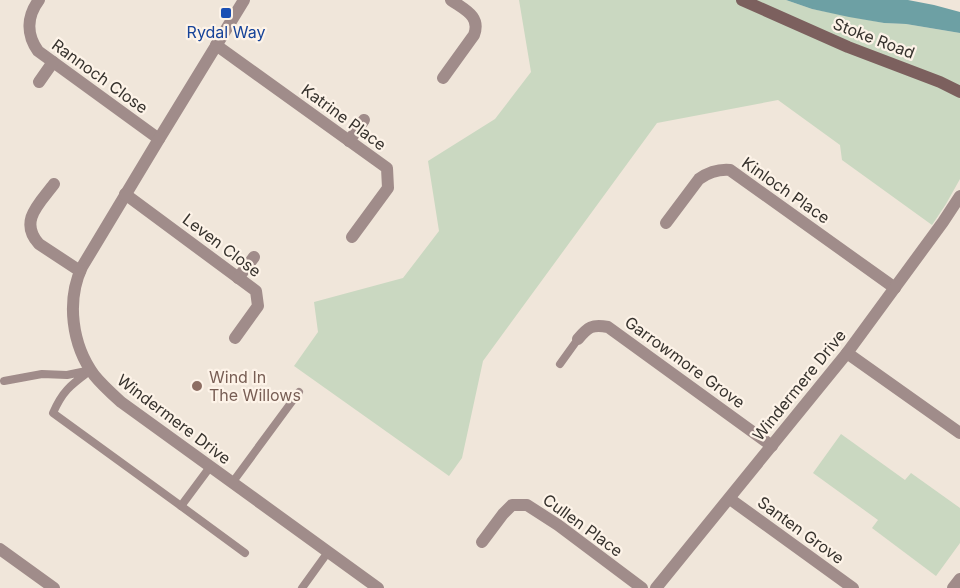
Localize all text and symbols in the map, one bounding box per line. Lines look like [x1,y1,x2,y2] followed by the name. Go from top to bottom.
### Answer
[219,6,233,20] marker: Rydal Way
[830,13,918,63] street label: Stoke Road
[187,22,265,42] place label: Rydal Way
[48,34,152,118] street label: Rannoch Close
[298,80,390,154] street label: Katrine Place
[738,152,834,228] street label: Kinloch Place
[179,209,265,281] street label: Leven Close
[621,312,749,412] street label: Garrowmore Grove
[748,325,850,445] street label: Windermere Drive
[209,367,301,405] place label: Wind In The Willows
[113,370,235,468] street label: Windermere Drive
[190,379,204,393] marker: Wind In The Willows
[539,489,627,561] street label: Cullen Place
[754,492,848,568] street label: Santen Grove

